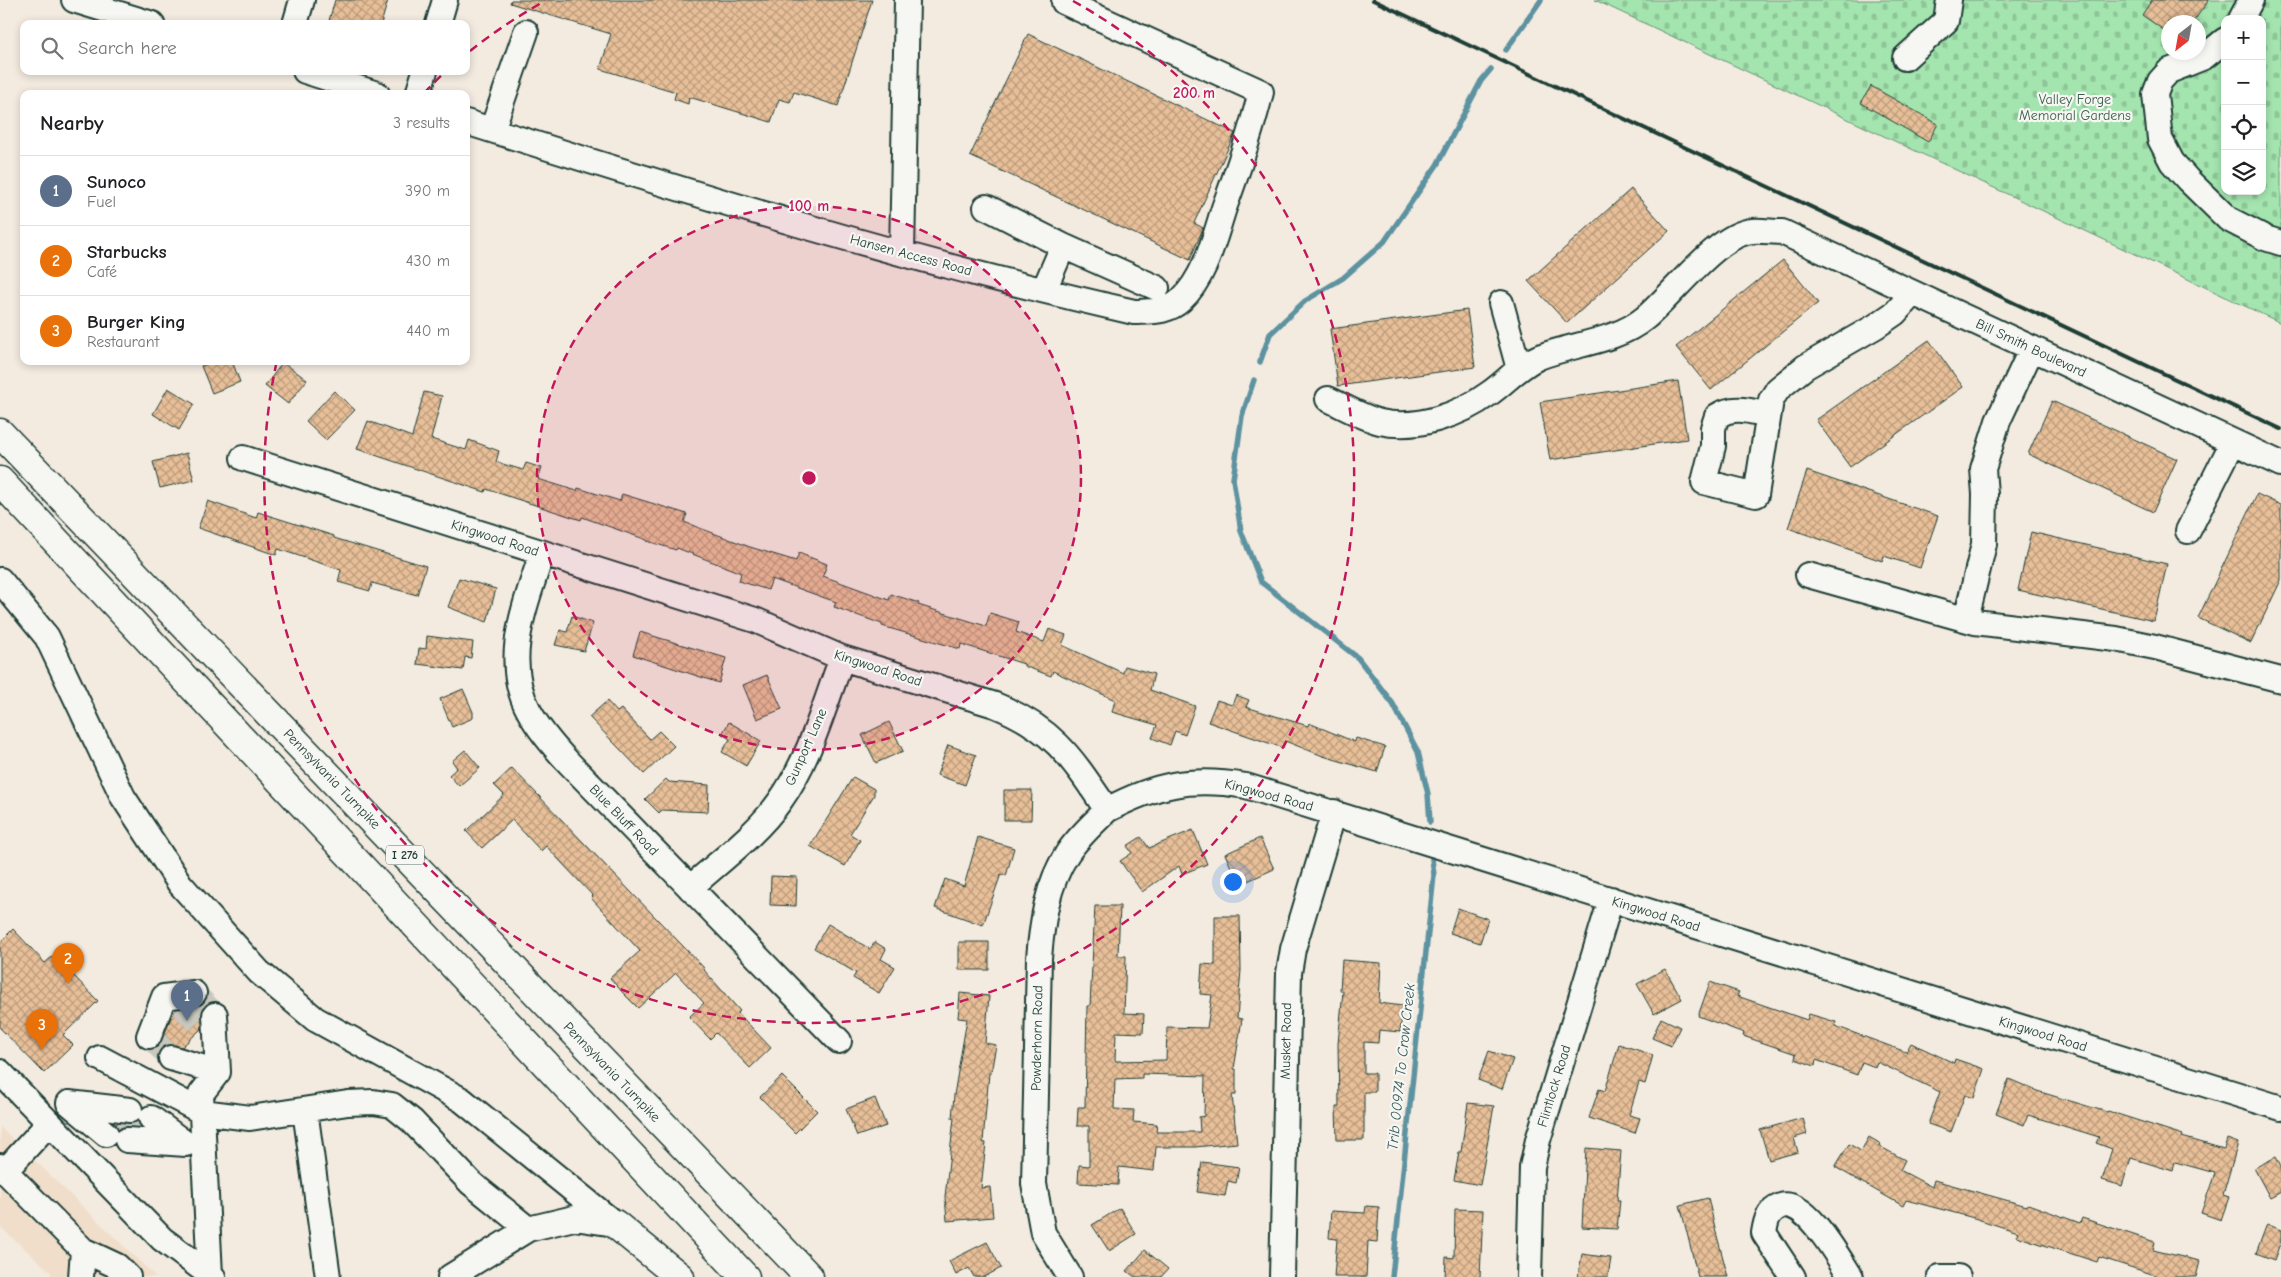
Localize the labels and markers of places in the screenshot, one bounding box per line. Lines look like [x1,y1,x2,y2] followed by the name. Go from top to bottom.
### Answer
[800,469,818,487] centre of rings
[52,943,84,984] pin: 2
[171,980,203,1021] pin: 1
[26,1009,58,1050] pin: 3

